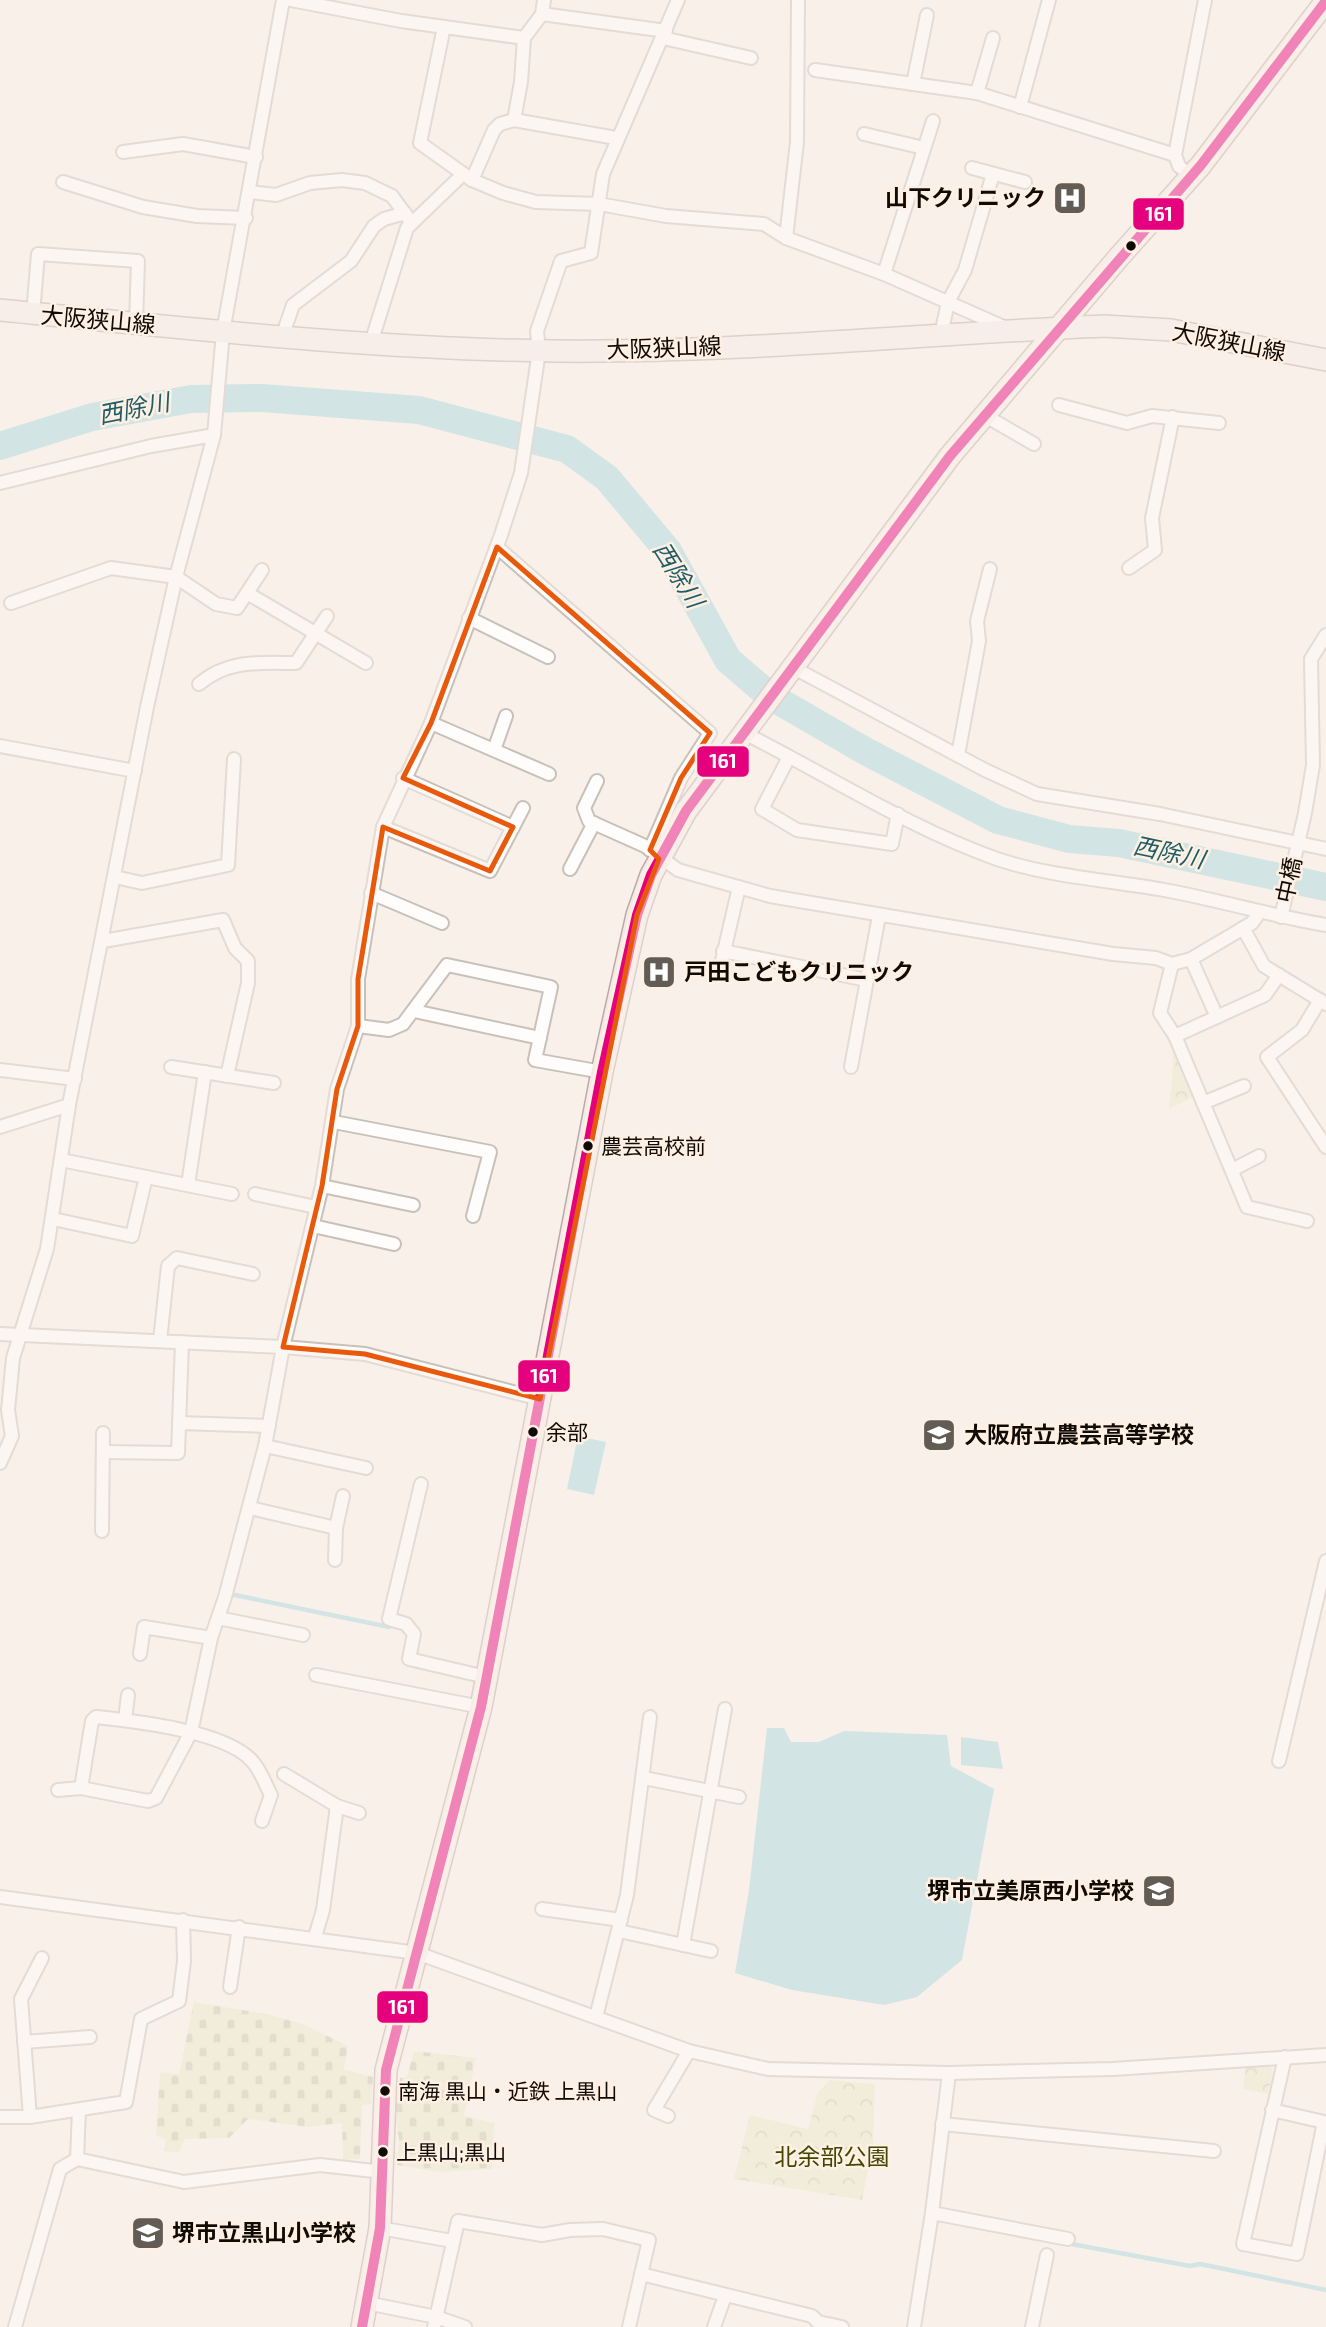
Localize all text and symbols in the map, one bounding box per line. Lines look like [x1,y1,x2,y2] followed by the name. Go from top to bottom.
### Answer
[1051,179,1089,217] hospital icon: 山下クリニック
[885,183,1046,211] place label: 山下クリニック
[1132,197,1185,231] line badge: 161
[1145,202,1173,225] text: 161
[1124,239,1138,253] unlabelled marker
[40,300,157,338] street label: 大阪狭山線
[1170,316,1288,366] street label: 大阪狭山線
[606,331,722,363] street label: 大阪狭山線
[96,386,175,429] water label: 西除川
[648,536,712,615] water label: 西除川
[696,745,750,778] line badge: 161
[709,749,737,772] text: 161
[1131,830,1210,874] water label: 西除川
[1270,854,1306,905] street label: 中橋
[640,953,678,991] hospital icon: 戸田こどもクリニック
[684,957,914,985] place label: 戸田こどもクリニック
[601,1133,706,1158] place label: 農芸高校前
[581,1139,595,1153] marker: 農芸高校前
[517,1359,571,1393] line badge: 161
[530,1364,558,1387] text: 161
[920,1416,958,1454] school or university icon: 大阪府立農芸高等学校
[546,1419,588,1444] place label: 余部
[964,1420,1194,1448] place label: 大阪府立農芸高等学校
[526,1425,540,1439] marker: 余部
[1140,1872,1178,1910] school or university icon: 堺市立美原西小学校
[927,1876,1134,1904] place label: 堺市立美原西小学校
[376,1990,429,2024] line badge: 161
[388,1995,416,2018] text: 161
[398,2078,617,2103] place label: 南海 黒山・近鉄 上黒山
[378,2084,392,2098] marker: 南海 黒山・近鉄 上黒山
[396,2139,506,2164] place label: 上黒山;黒山
[775,2142,890,2170] park label: 北余部公園
[376,2145,390,2159] marker: 上黒山;黒山
[129,2214,167,2252] school or university icon: 堺市立黒山小学校
[172,2218,356,2246] place label: 堺市立黒山小学校

